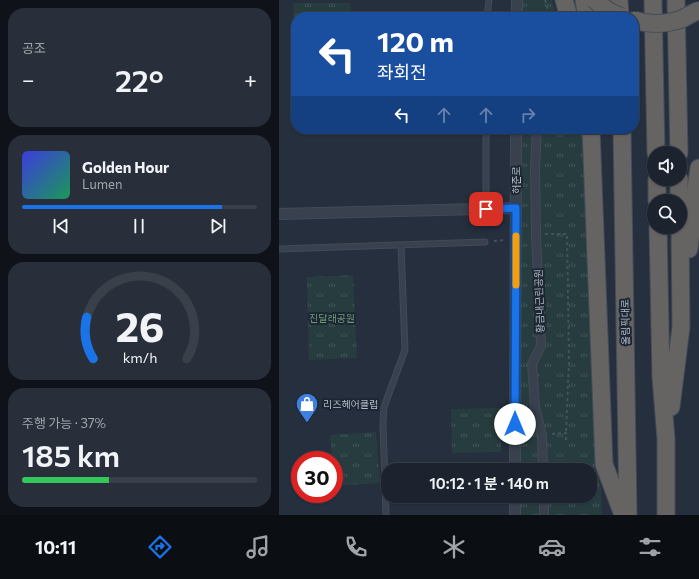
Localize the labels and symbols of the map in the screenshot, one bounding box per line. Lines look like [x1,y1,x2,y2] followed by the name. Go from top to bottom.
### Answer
[510,166,522,194] street label: 허준로
[469,192,503,226] pin
[532,269,546,333] street label: 황금내근린공원
[619,299,631,345] street label: 올림픽대로
[309,312,355,324] park label: 진달래공원
[294,391,320,424] shop icon: 리즈헤어클럽
[323,398,378,410] place label: 리즈헤어클럽
[494,403,536,445] position arrow
[291,451,343,503] speed limit sign: 30

